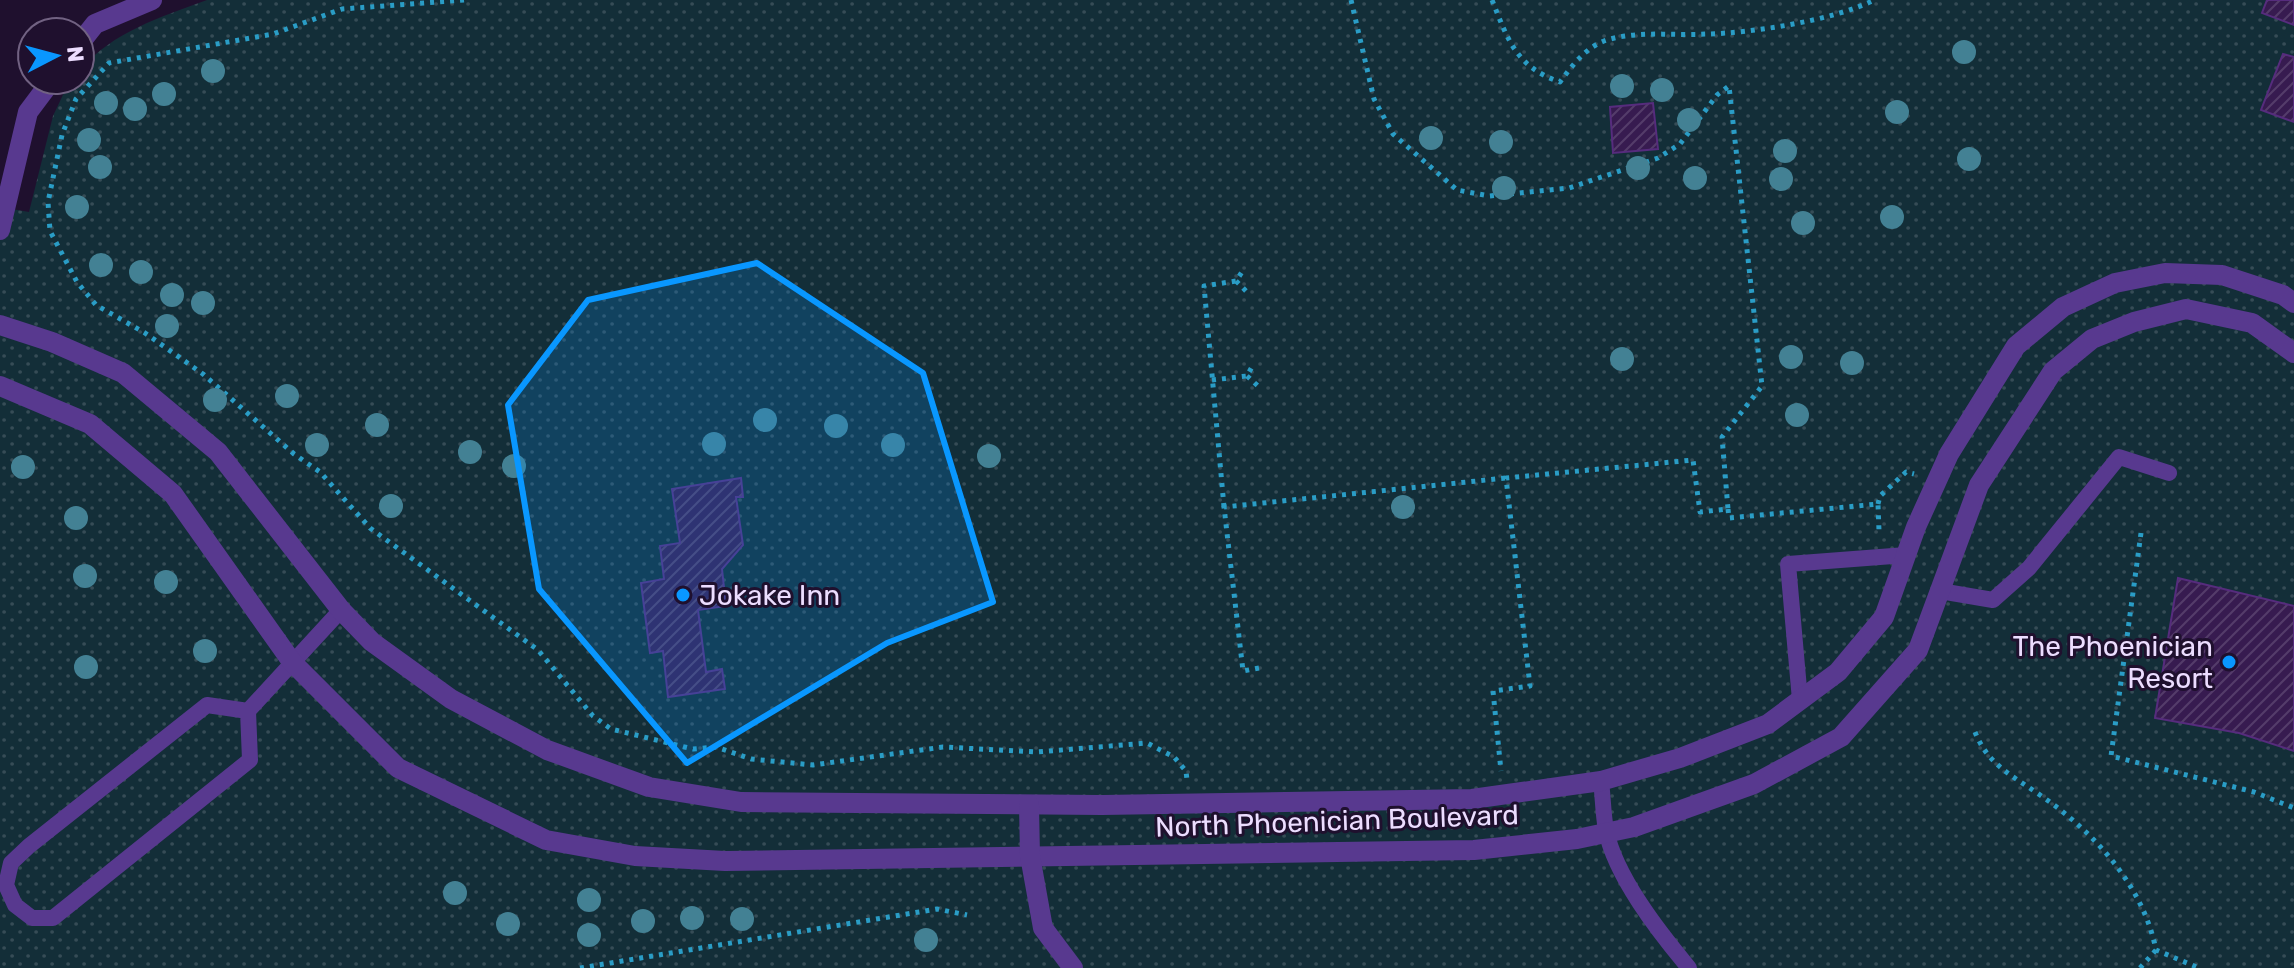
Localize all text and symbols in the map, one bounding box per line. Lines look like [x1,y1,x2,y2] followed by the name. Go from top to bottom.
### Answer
[16,16,96,96] north arrow
[61,45,90,63] text: N
[699,579,840,612] place label: Jokake Inn
[674,586,692,604] marker: Jokake Inn
[2013,630,2213,695] place label: The Phoenician Resort
[2220,653,2238,671] marker: The Phoenician Resort
[1154,798,1520,844] street label: North Phoenician Boulevard

